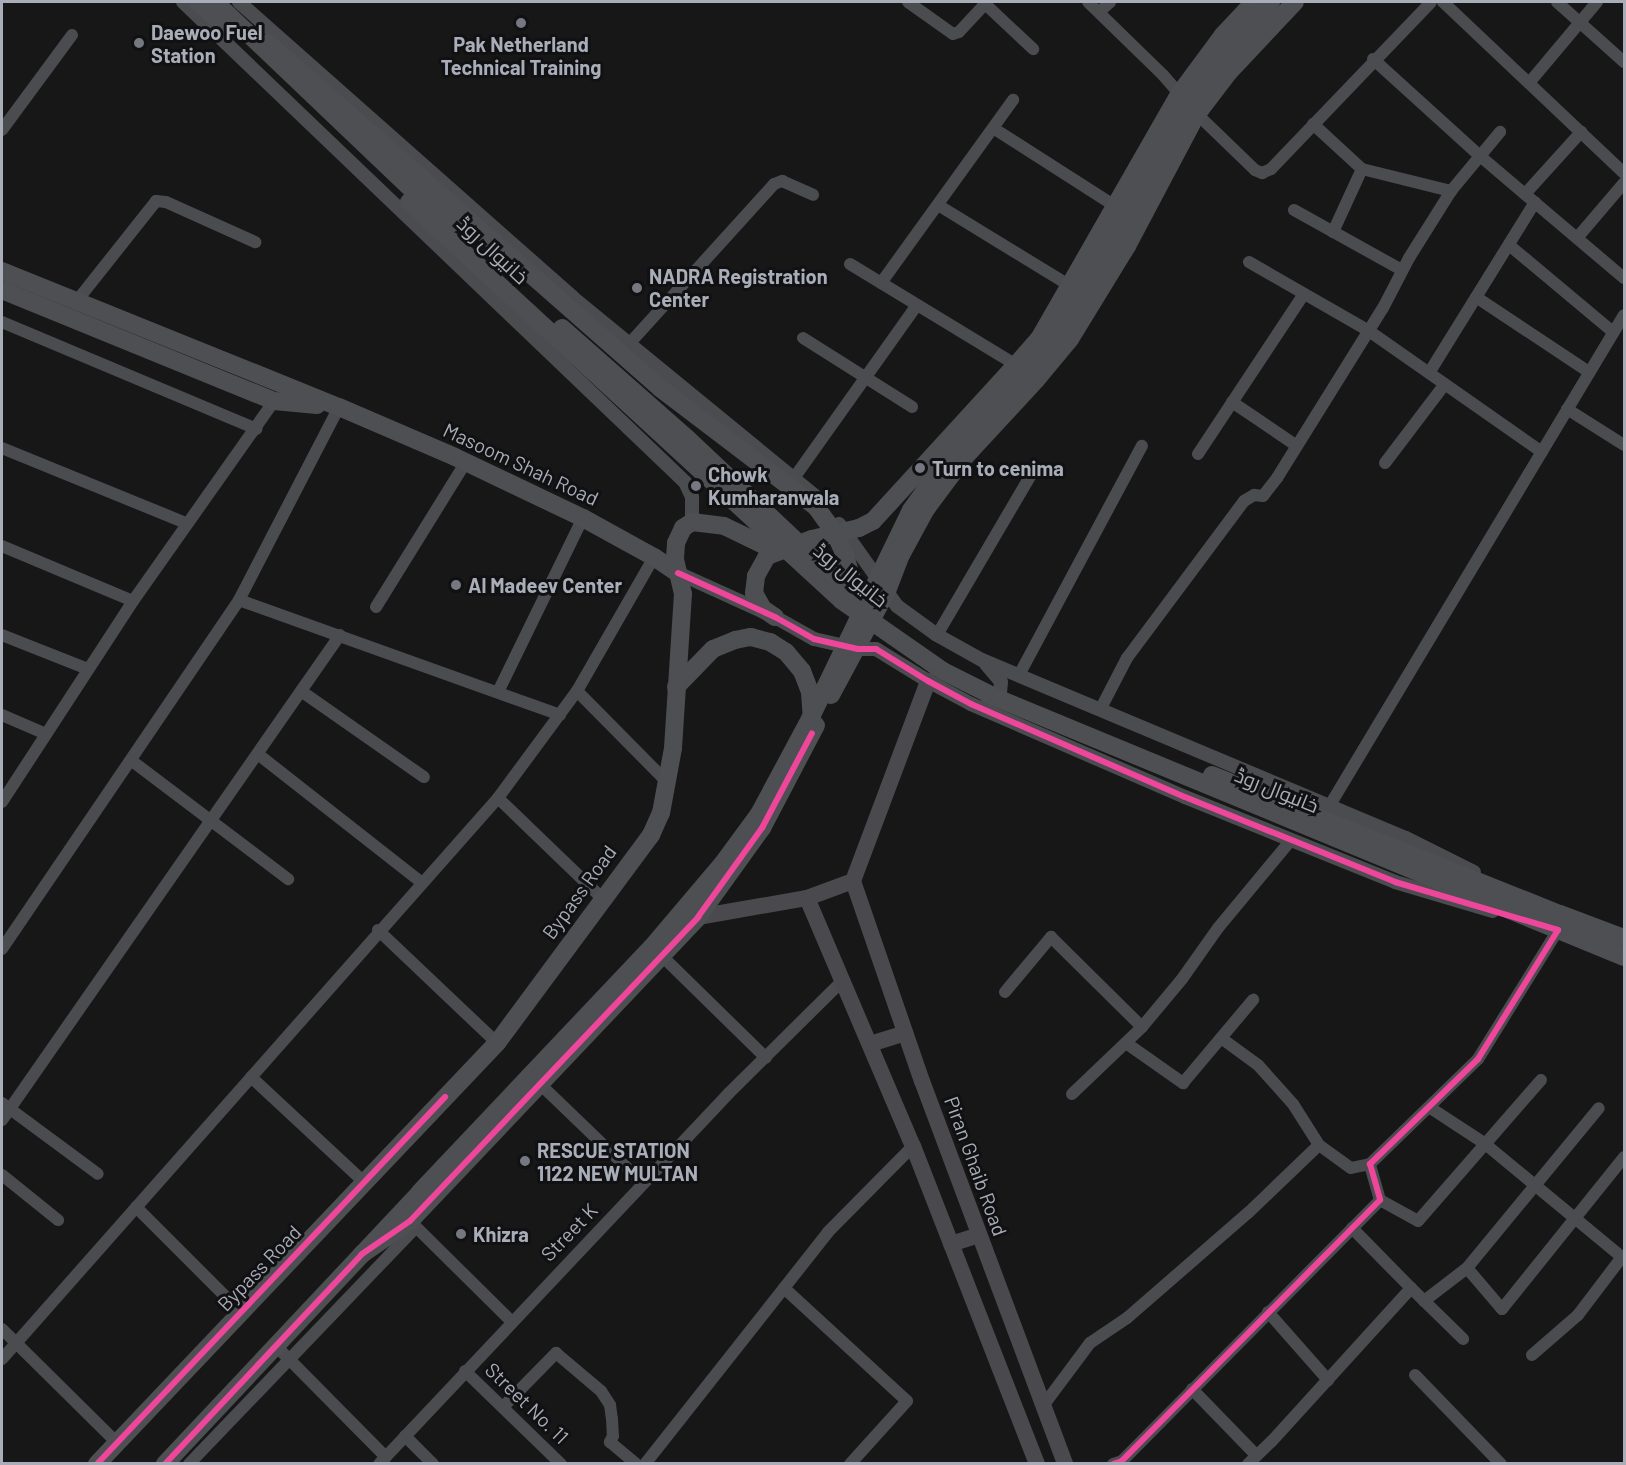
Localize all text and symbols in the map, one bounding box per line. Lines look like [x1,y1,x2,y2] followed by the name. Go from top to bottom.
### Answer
[514,16,528,30] marker: Pak Netherland Technical Training
[151,20,263,67] place label: Daewoo Fuel Station
[441,33,601,80] place label: Pak Netherland Technical Training
[132,36,146,50] marker: Daewoo Fuel Station
[453,211,533,289] street label: خانیوال روڈ
[649,264,828,311] place label: NADRA Registration Center
[630,281,644,295] marker: NADRA Registration Center
[440,418,602,510] street label: Masoom Shah Road
[932,456,1064,480] place label: Turn to cenima
[913,461,927,475] marker: Turn to cenima
[708,462,839,509] place label: Chowk Kumharanwala
[689,479,703,493] marker: Chowk Kumharanwala
[809,538,893,612] street label: خانیوال روڈ
[468,573,622,597] place label: Al Madeev Center
[449,578,463,592] marker: Al Madeev Center
[1232,762,1322,818] street label: خانیوال روڈ
[537,840,621,944] street label: Bypass Road
[940,1093,1012,1239] street label: Piran Ghaib Road
[537,1138,698,1185] place label: RESCUE STATION 1122 NEW MULTAN
[518,1154,532,1168] marker: RESCUE STATION 1122 NEW MULTAN
[536,1198,602,1266] street label: Street K
[212,1220,306,1316] street label: Bypass Road
[473,1222,529,1246] place label: Khizra
[454,1227,468,1241] marker: Khizra
[480,1357,574,1449] street label: Street No. 11

